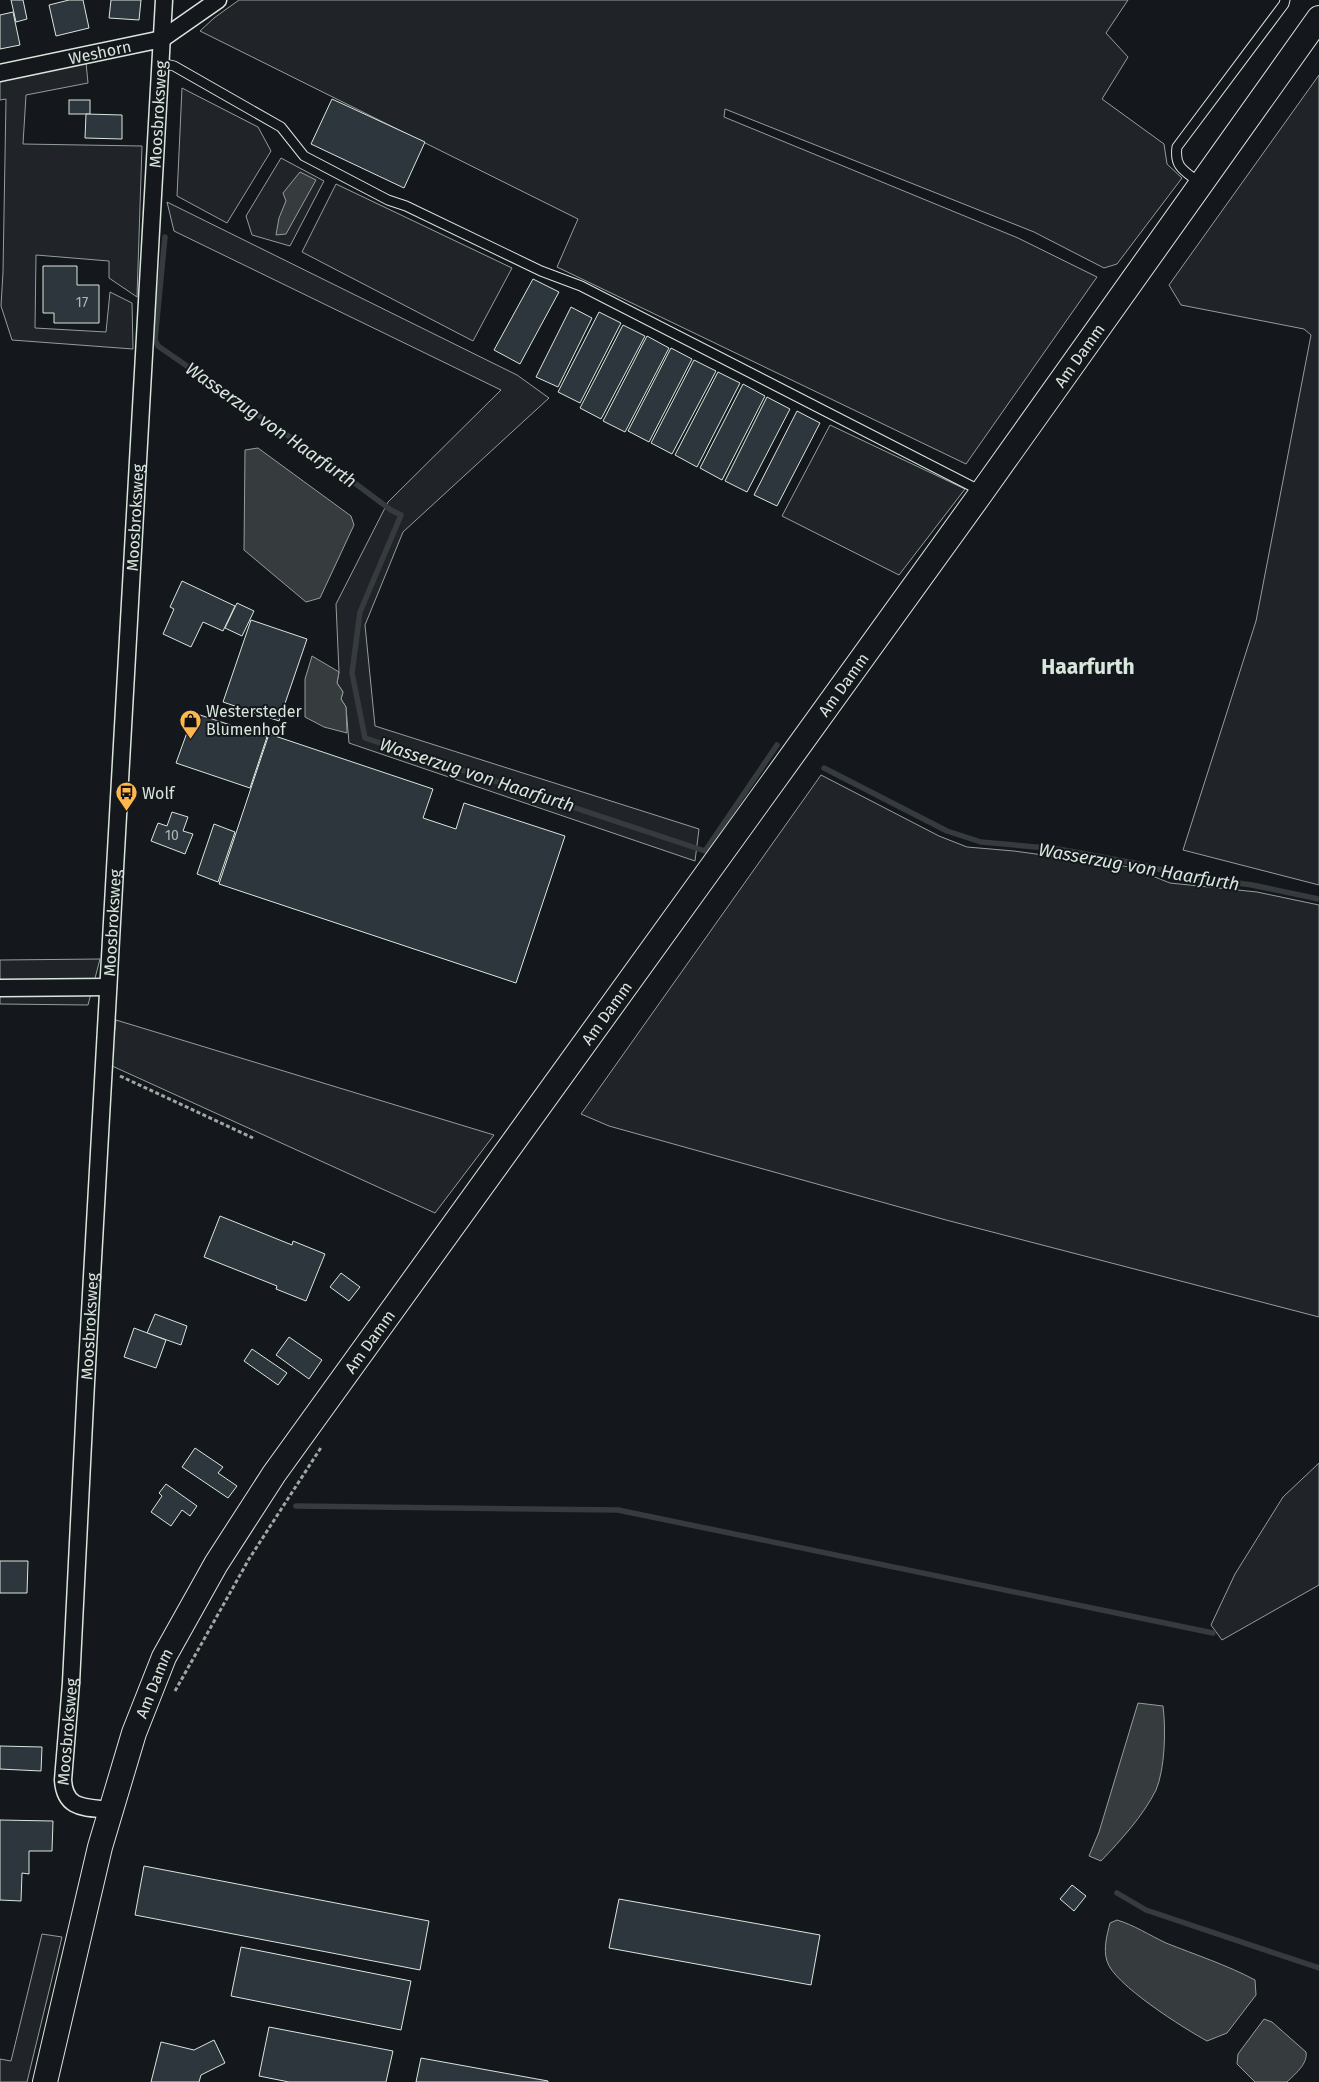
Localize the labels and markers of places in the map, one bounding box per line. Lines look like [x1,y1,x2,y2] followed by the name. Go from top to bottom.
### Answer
[206,702,302,739] place label: Westersteder Blumenhof
[178,708,202,739] shop icon: Westersteder Blumenhof
[114,781,138,812] bus stop icon: Wolf
[142,784,176,803] place label: Wolf

